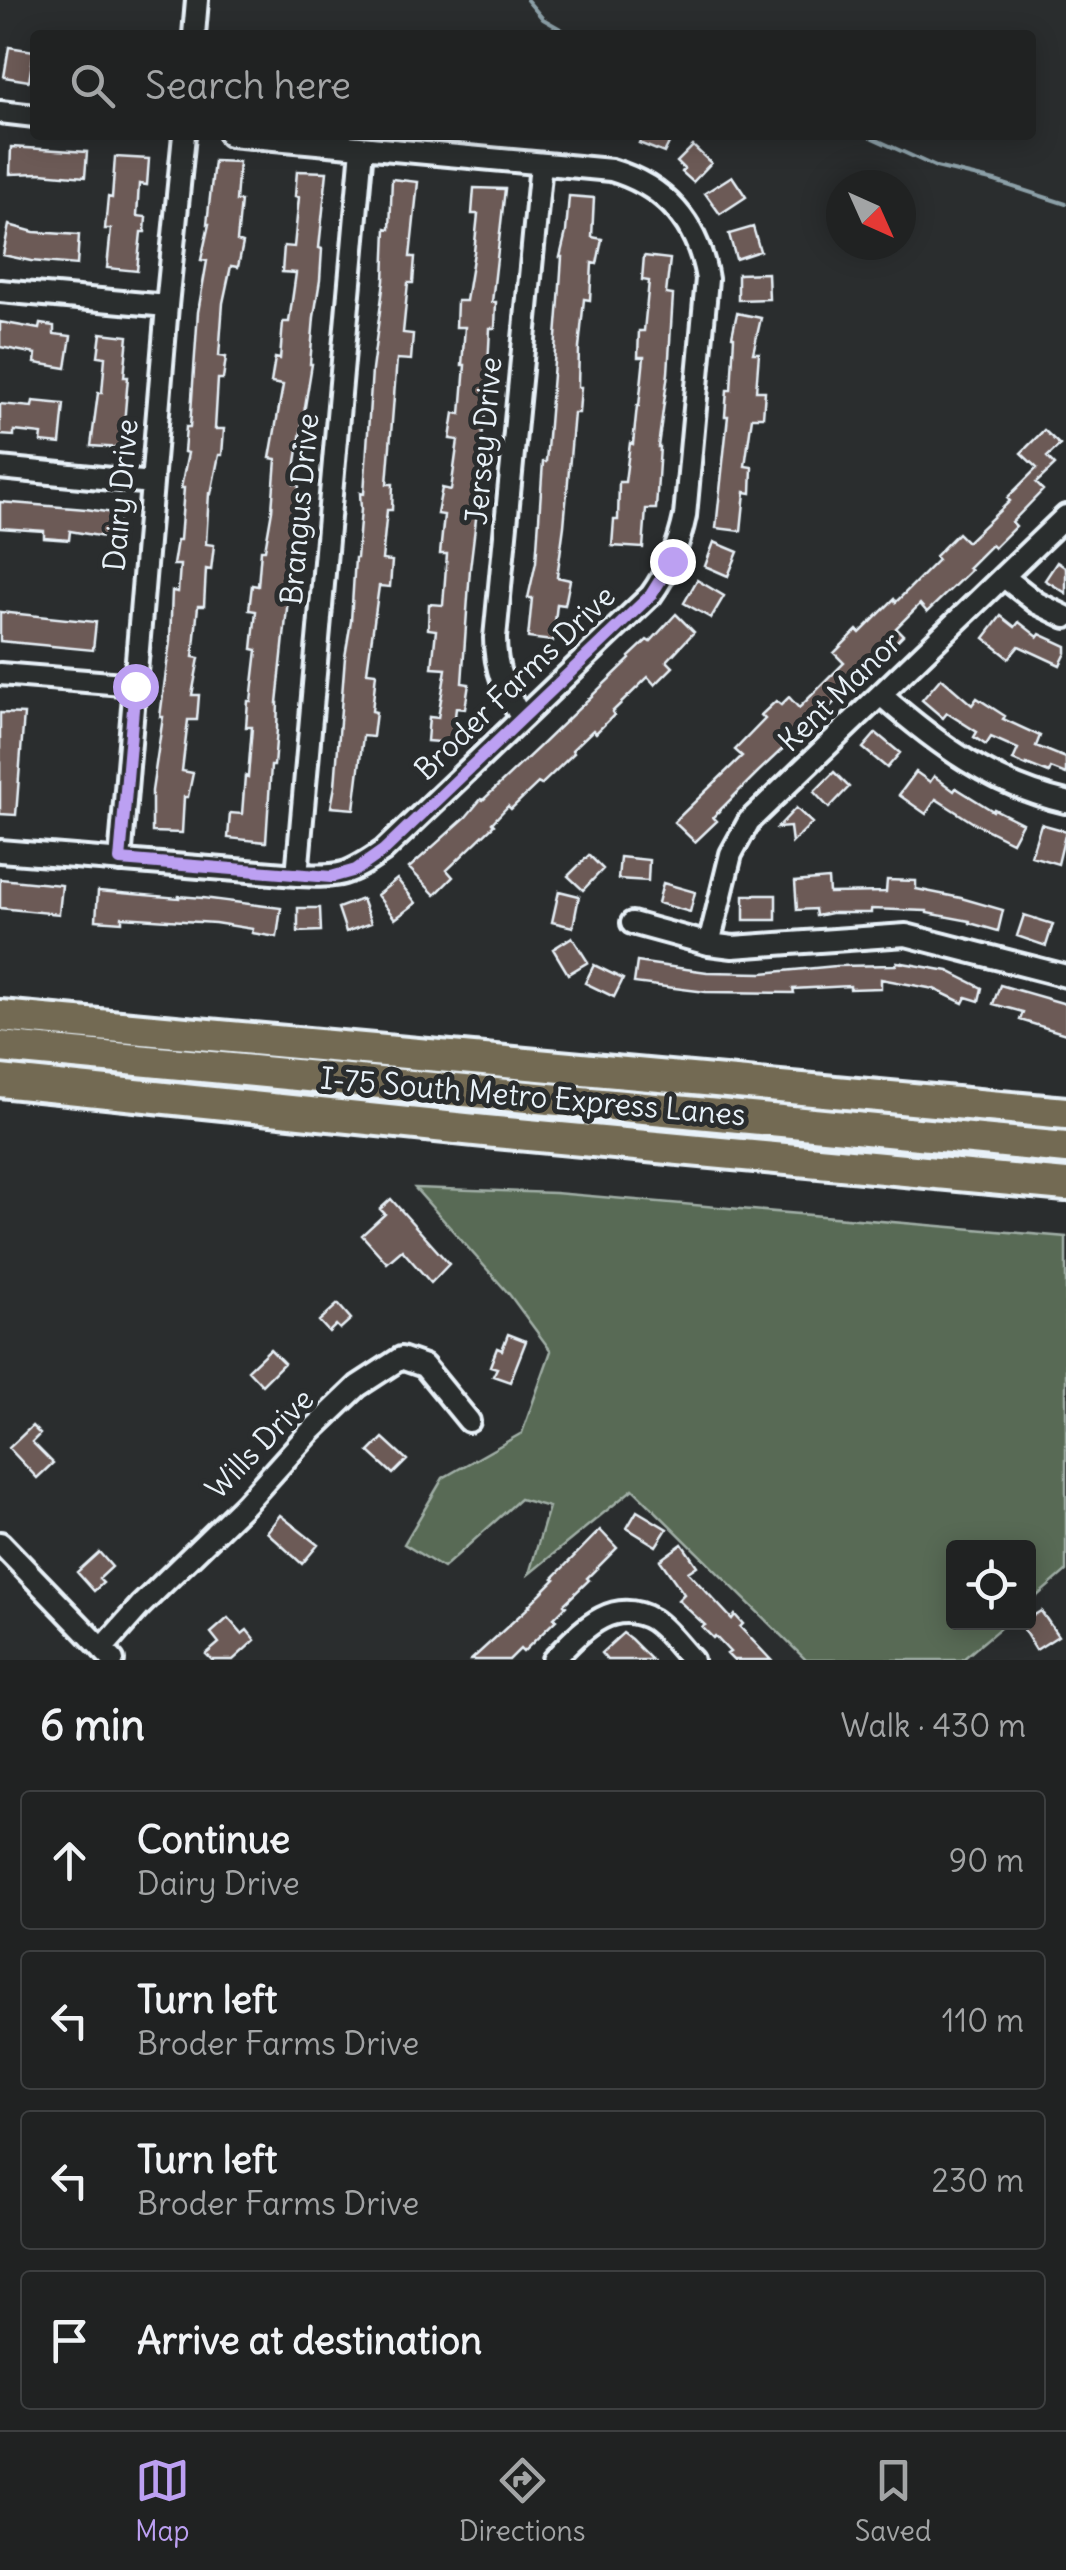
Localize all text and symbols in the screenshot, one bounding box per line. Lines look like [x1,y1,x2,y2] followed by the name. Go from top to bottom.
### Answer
[30,30,1036,140] search box
[65,58,120,113] icon: search
[145,62,351,109] text: Search here
[826,170,916,260] north arrow
[457,355,509,527] street label: Jersey Drive
[272,412,326,606] street label: Brangus Drive
[94,417,146,573] street label: Dairy Drive
[650,539,696,585] route end
[406,577,623,788] street label: Broder Farms Drive
[770,623,909,759] street label: Kent Manor
[113,664,159,710] route start
[319,1058,747,1134] street label: I-75 South Metro Express Lanes
[197,1380,321,1507] street label: Wills Drive
[946,1540,1036,1630] map controls
[946,1540,1036,1630] button: locate
[40,1699,145,1751] text: 6 min
[840,1705,1026,1746] text: Walk · 430 m
[137,1816,290,1863] text: Continue
[42,1833,97,1888] icon: ahead
[949,1840,1024,1881] text: 90 m
[137,1863,300,1904] text: Dairy Drive
[137,1976,277,2023] text: Turn left
[42,1993,97,2048] icon: left
[942,2000,1024,2041] text: 110 m
[137,2023,419,2064] text: Broder Farms Drive
[137,2136,277,2183] text: Turn left
[42,2153,97,2208] icon: left
[932,2160,1024,2201] text: 230 m
[137,2183,419,2224] text: Broder Farms Drive
[42,2313,97,2368] icon: arrive
[137,2317,482,2364] text: Arrive at destination
[135,2453,190,2549] tab: Map
[459,2453,585,2549] tab: Directions
[855,2453,931,2549] tab: Saved

